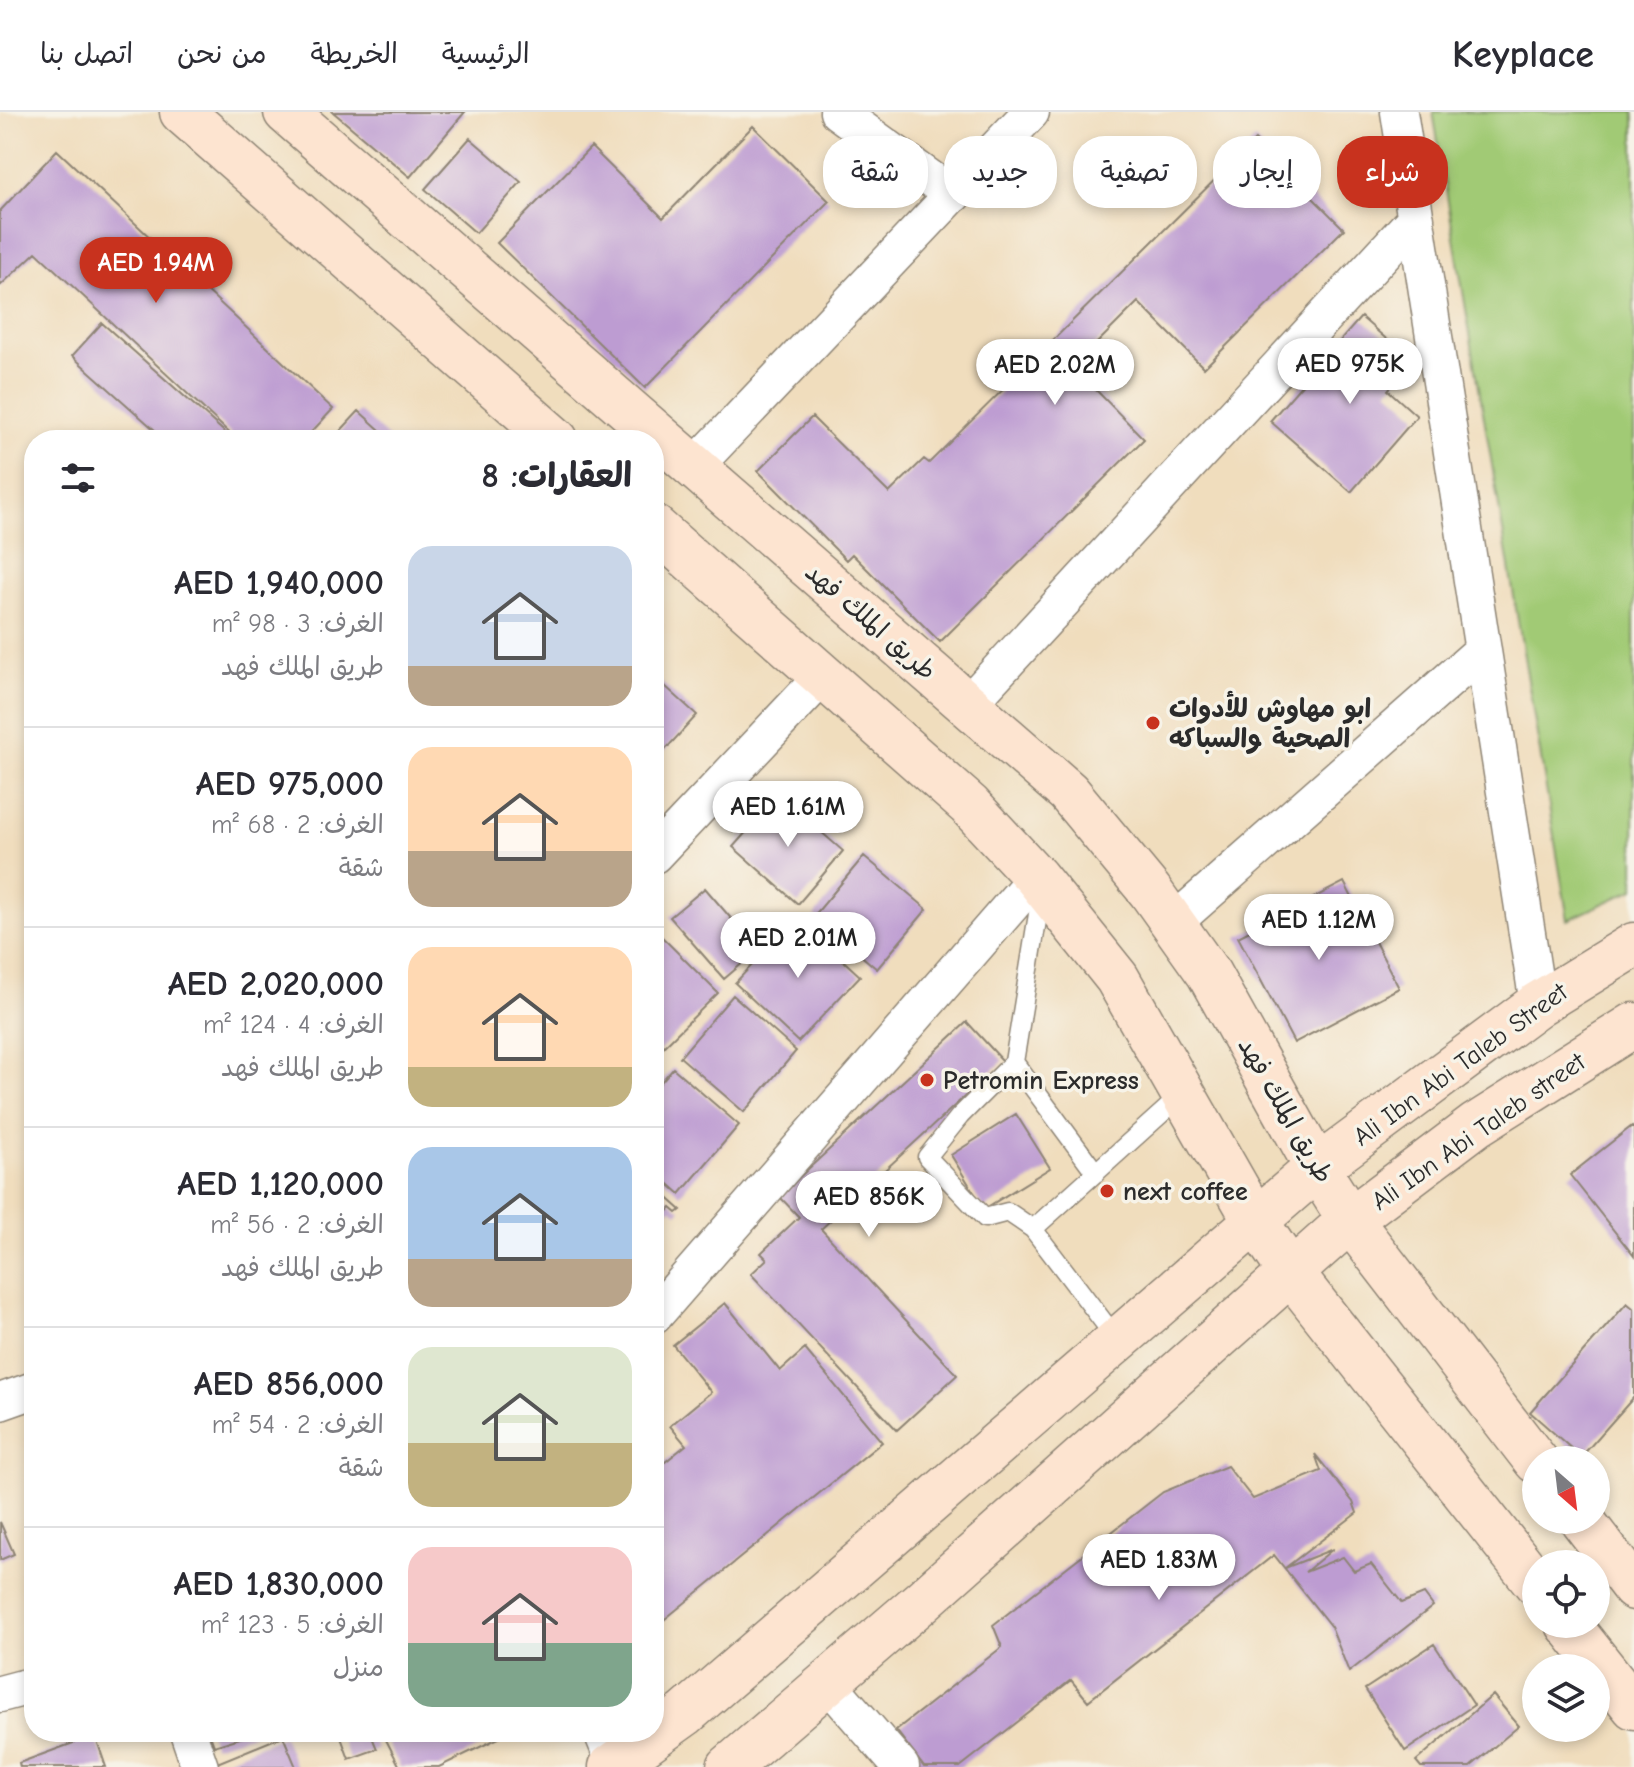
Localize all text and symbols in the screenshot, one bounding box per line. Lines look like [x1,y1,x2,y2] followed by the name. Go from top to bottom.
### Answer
[1452,33,1594,77] text: Keyplace
[40,38,133,70] text: اتصل بنا
[177,38,266,70] text: من نحن
[310,38,398,70] text: الخريطة
[442,38,530,70] text: الرئيسية
[823,136,928,208] chip: شقة
[944,136,1057,208] chip: جديد
[1073,136,1197,208] chip: تصفية
[1213,136,1321,208] chip: إيجار
[1337,136,1448,208] chip: شراء
[64,237,248,305] pin: AED 1.94M
[98,248,214,278] text: AED 1.94M
[1267,338,1433,406] pin: AED 975K
[963,339,1147,407] pin: AED 2.02M
[1296,349,1404,379] text: AED 975K
[994,350,1116,380] text: AED 2.02M
[56,456,100,500] icon: filters
[482,456,632,496] text: العقارات: 8
[799,557,942,687] street label: طريق الملك فهد
[174,563,384,603] text: AED 1,940,000
[472,578,568,674] icon: home
[212,609,384,639] text: الغرف: 3 · 98 m²
[221,652,384,682] text: طريق الملك فهد
[1169,690,1371,754] place label: ابو مهاوش للأدوات الصحية والسباكه
[1144,714,1162,732] marker: ابو مهاوش للأدوات الصحية والسباكه
[196,764,384,804] text: AED 975,000
[472,779,568,875] icon: home
[696,781,880,849] pin: AED 1.61M
[731,792,845,822] text: AED 1.61M
[211,810,384,840] text: الغرف: 2 · 68 m²
[339,853,384,883] text: شقة
[1227,894,1411,962] pin: AED 1.12M
[1262,905,1376,935] text: AED 1.12M
[706,912,890,980] pin: AED 2.01M
[739,923,857,953] text: AED 2.01M
[168,964,384,1004] text: AED 2,020,000
[1348,976,1575,1153] street label: Ali Ibn Abi Taleb Street
[472,979,568,1075] icon: home
[203,1010,384,1040] text: الغرف: 4 · 124 m²
[1231,1032,1339,1189] street label: طريق الملك فهد
[1366,1046,1592,1217] street label: Ali Ibn Abi Taleb street
[221,1053,384,1083] text: طريق الملك فهد
[943,1066,1139,1096] place label: Petromin Express
[918,1071,936,1089] marker: Petromin Express
[177,1164,384,1204] text: AED 1,120,000
[786,1171,952,1239] pin: AED 856K
[1123,1177,1248,1207] place label: next coffee
[472,1179,568,1275] icon: home
[814,1182,924,1212] text: AED 856K
[1098,1182,1116,1200] marker: next coffee
[210,1210,384,1240] text: الغرف: 2 · 56 m²
[221,1253,384,1283] text: طريق الملك فهد
[194,1364,384,1404] text: AED 856,000
[472,1379,568,1475] icon: home
[212,1410,384,1440] text: الغرف: 2 · 54 m²
[1522,1446,1610,1534] north arrow
[1522,1446,1610,1742] map controls
[339,1453,384,1483] text: شقة
[1067,1534,1251,1602] pin: AED 1.83M
[1100,1545,1218,1575] text: AED 1.83M
[1522,1550,1610,1638] button: locate
[173,1564,384,1604] text: AED 1,830,000
[472,1579,568,1675] icon: home
[201,1610,384,1640] text: الغرف: 5 · 123 m²
[333,1653,384,1683] text: منزل
[1522,1654,1610,1742] button: layers

